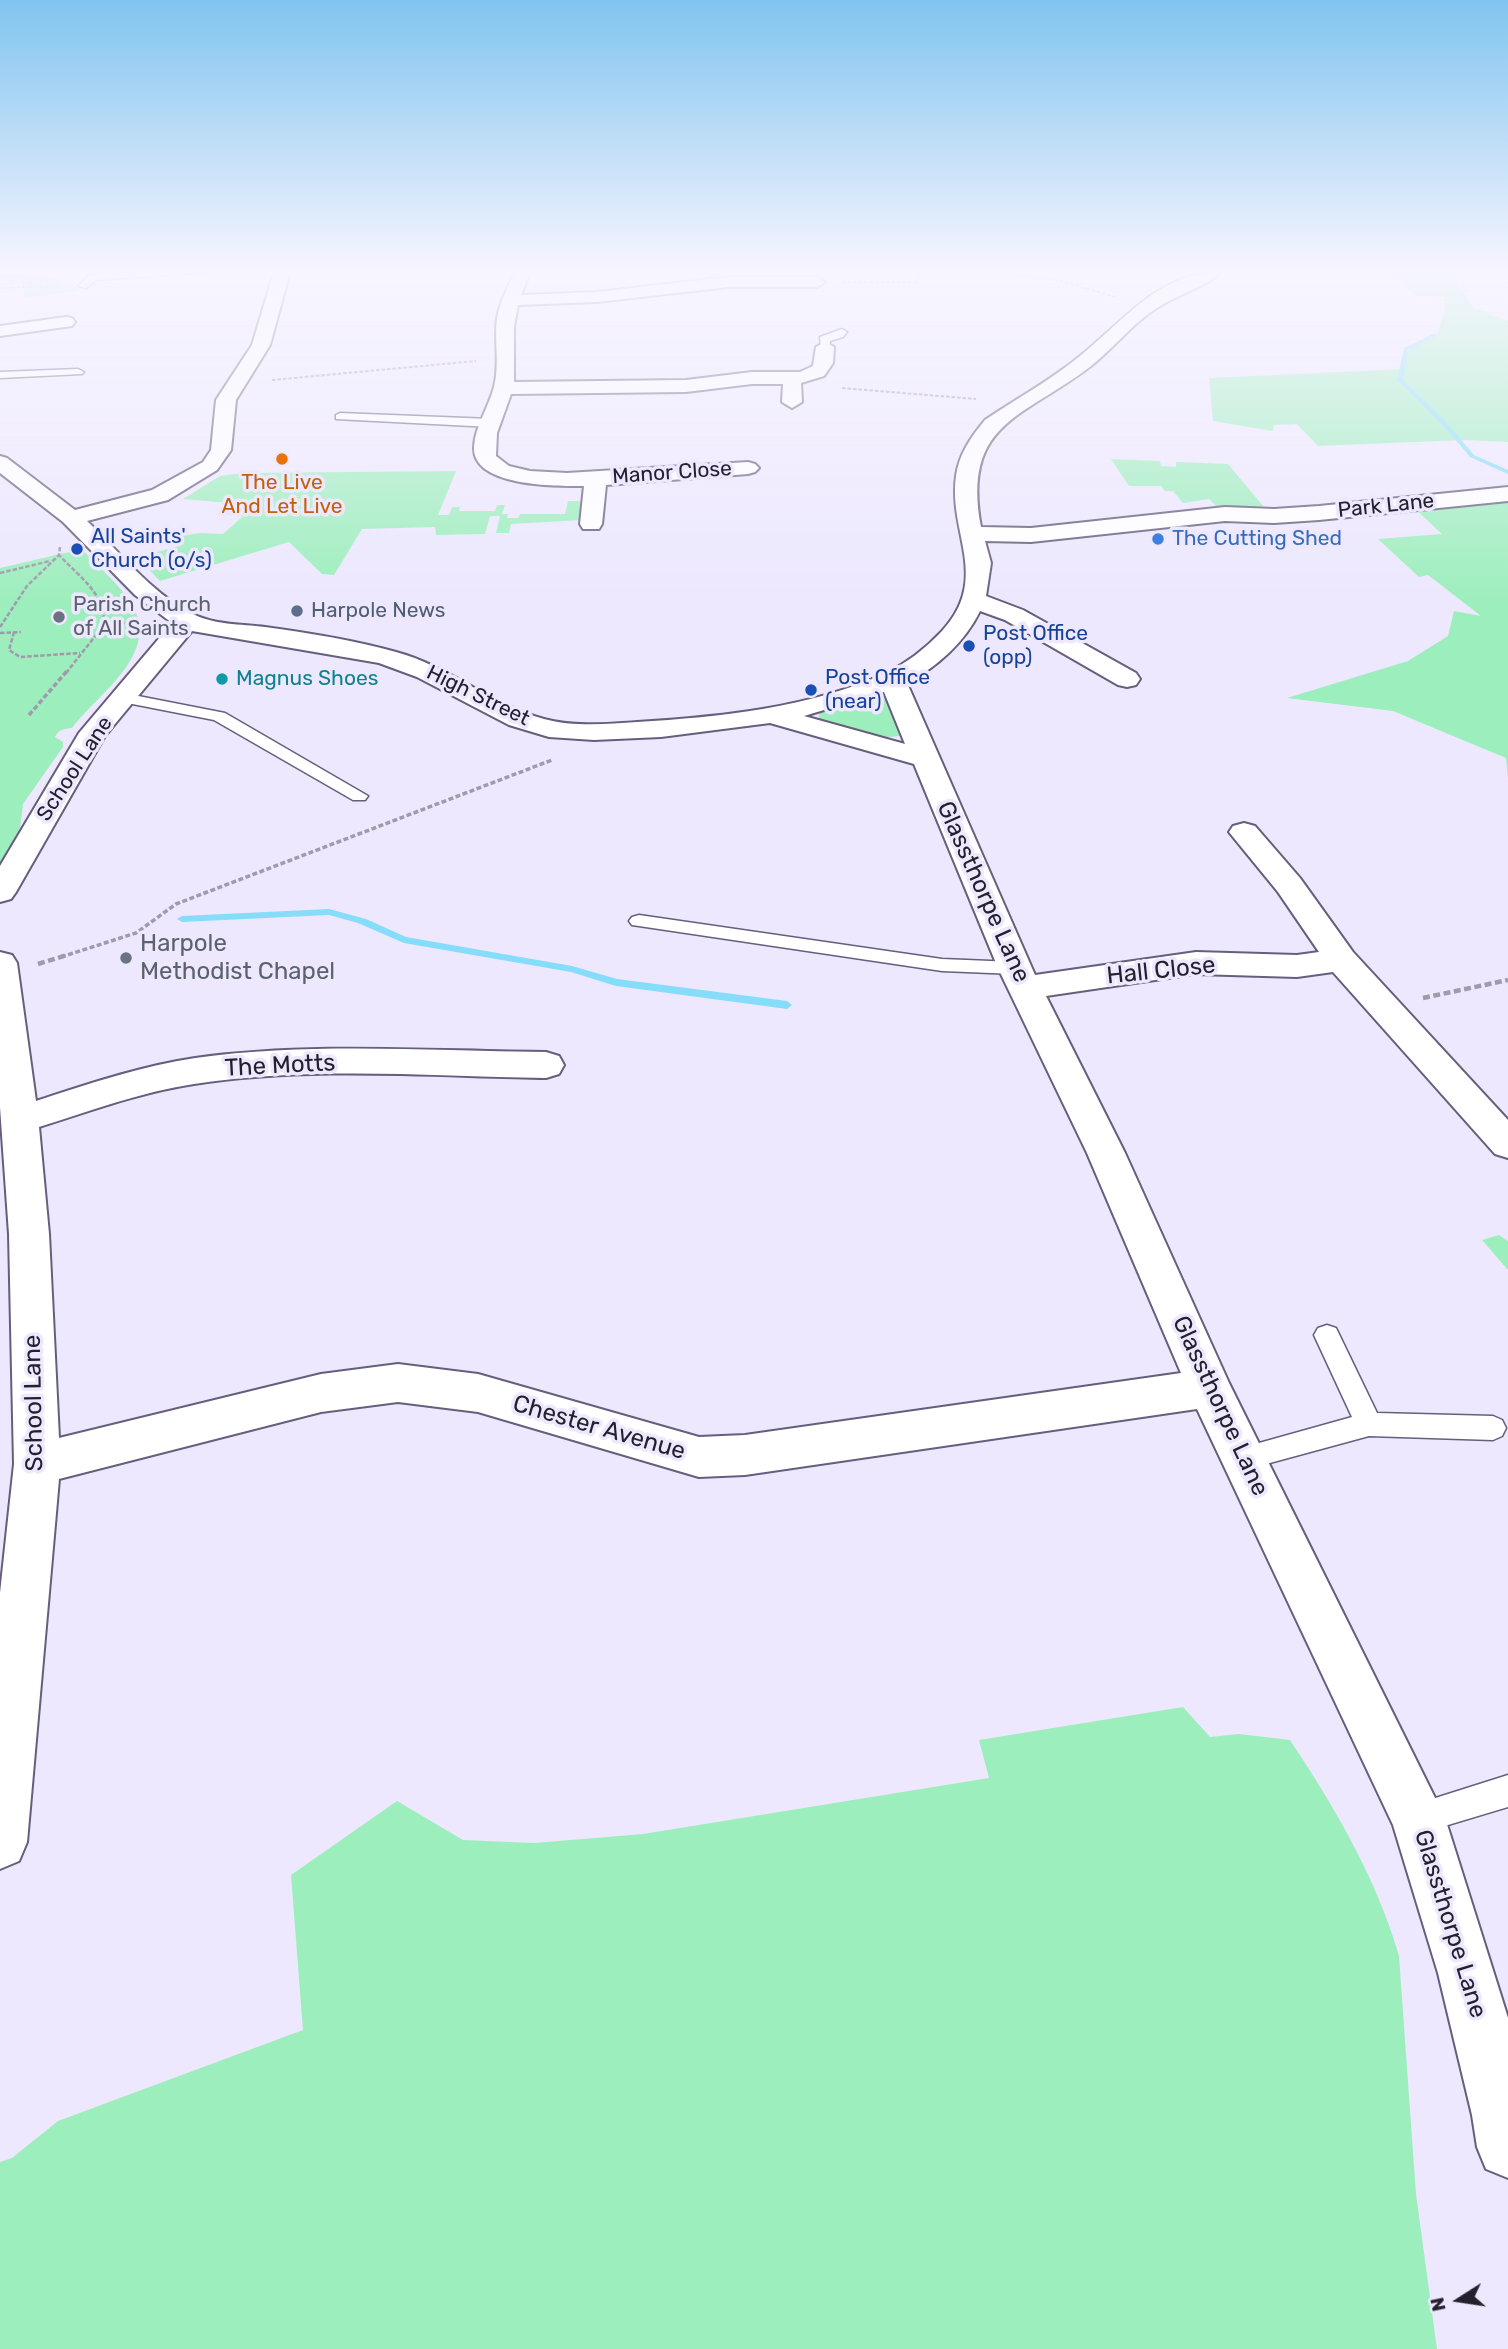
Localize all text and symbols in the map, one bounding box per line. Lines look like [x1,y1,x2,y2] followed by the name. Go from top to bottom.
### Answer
[274,451,290,467] marker: The Live And Let Live
[611,456,733,490] street label: Manor Close
[222,470,342,520] place label: The Live And Let Live
[1337,488,1435,524] street label: Park Lane
[91,524,212,574] place label: All Saints' Church (o/s)
[1172,526,1342,552] place label: The Cutting Shed
[1150,531,1166,547] marker: The Cutting Shed
[69,541,85,557] marker: All Saints' Church (o/s)
[73,592,211,642] place label: Parish Church of All Saints
[311,598,445,624] place label: Harpole News
[289,603,305,619] marker: Harpole News
[51,609,67,625] marker: Parish Church of All Saints
[983,621,1088,671] place label: Post Office (opp)
[961,638,977,654] marker: Post Office (opp)
[422,660,534,732] street label: High Street
[825,665,930,715] place label: Post Office (near)
[236,666,378,692] place label: Magnus Shoes
[214,671,230,687] marker: Magnus Shoes
[803,682,819,698] marker: Post Office (near)
[32,712,118,826] street label: School Lane
[930,797,1036,987] street label: Glassthorpe Lane
[140,930,335,986] place label: Harpole Methodist Chapel
[118,950,134,966] marker: Harpole Methodist Chapel
[1105,951,1217,991] street label: Hall Close
[224,1049,336,1083] street label: The Motts
[1166,1311,1274,1501] street label: Glassthorpe Lane
[18,1334,50,1472] street label: School Lane
[509,1390,689,1466] street label: Chester Avenue
[1408,1826,1492,2022] street label: Glassthorpe Lane
[1424,2265,1494,2335] north arrow
[1425,2295,1451,2314] text: N

